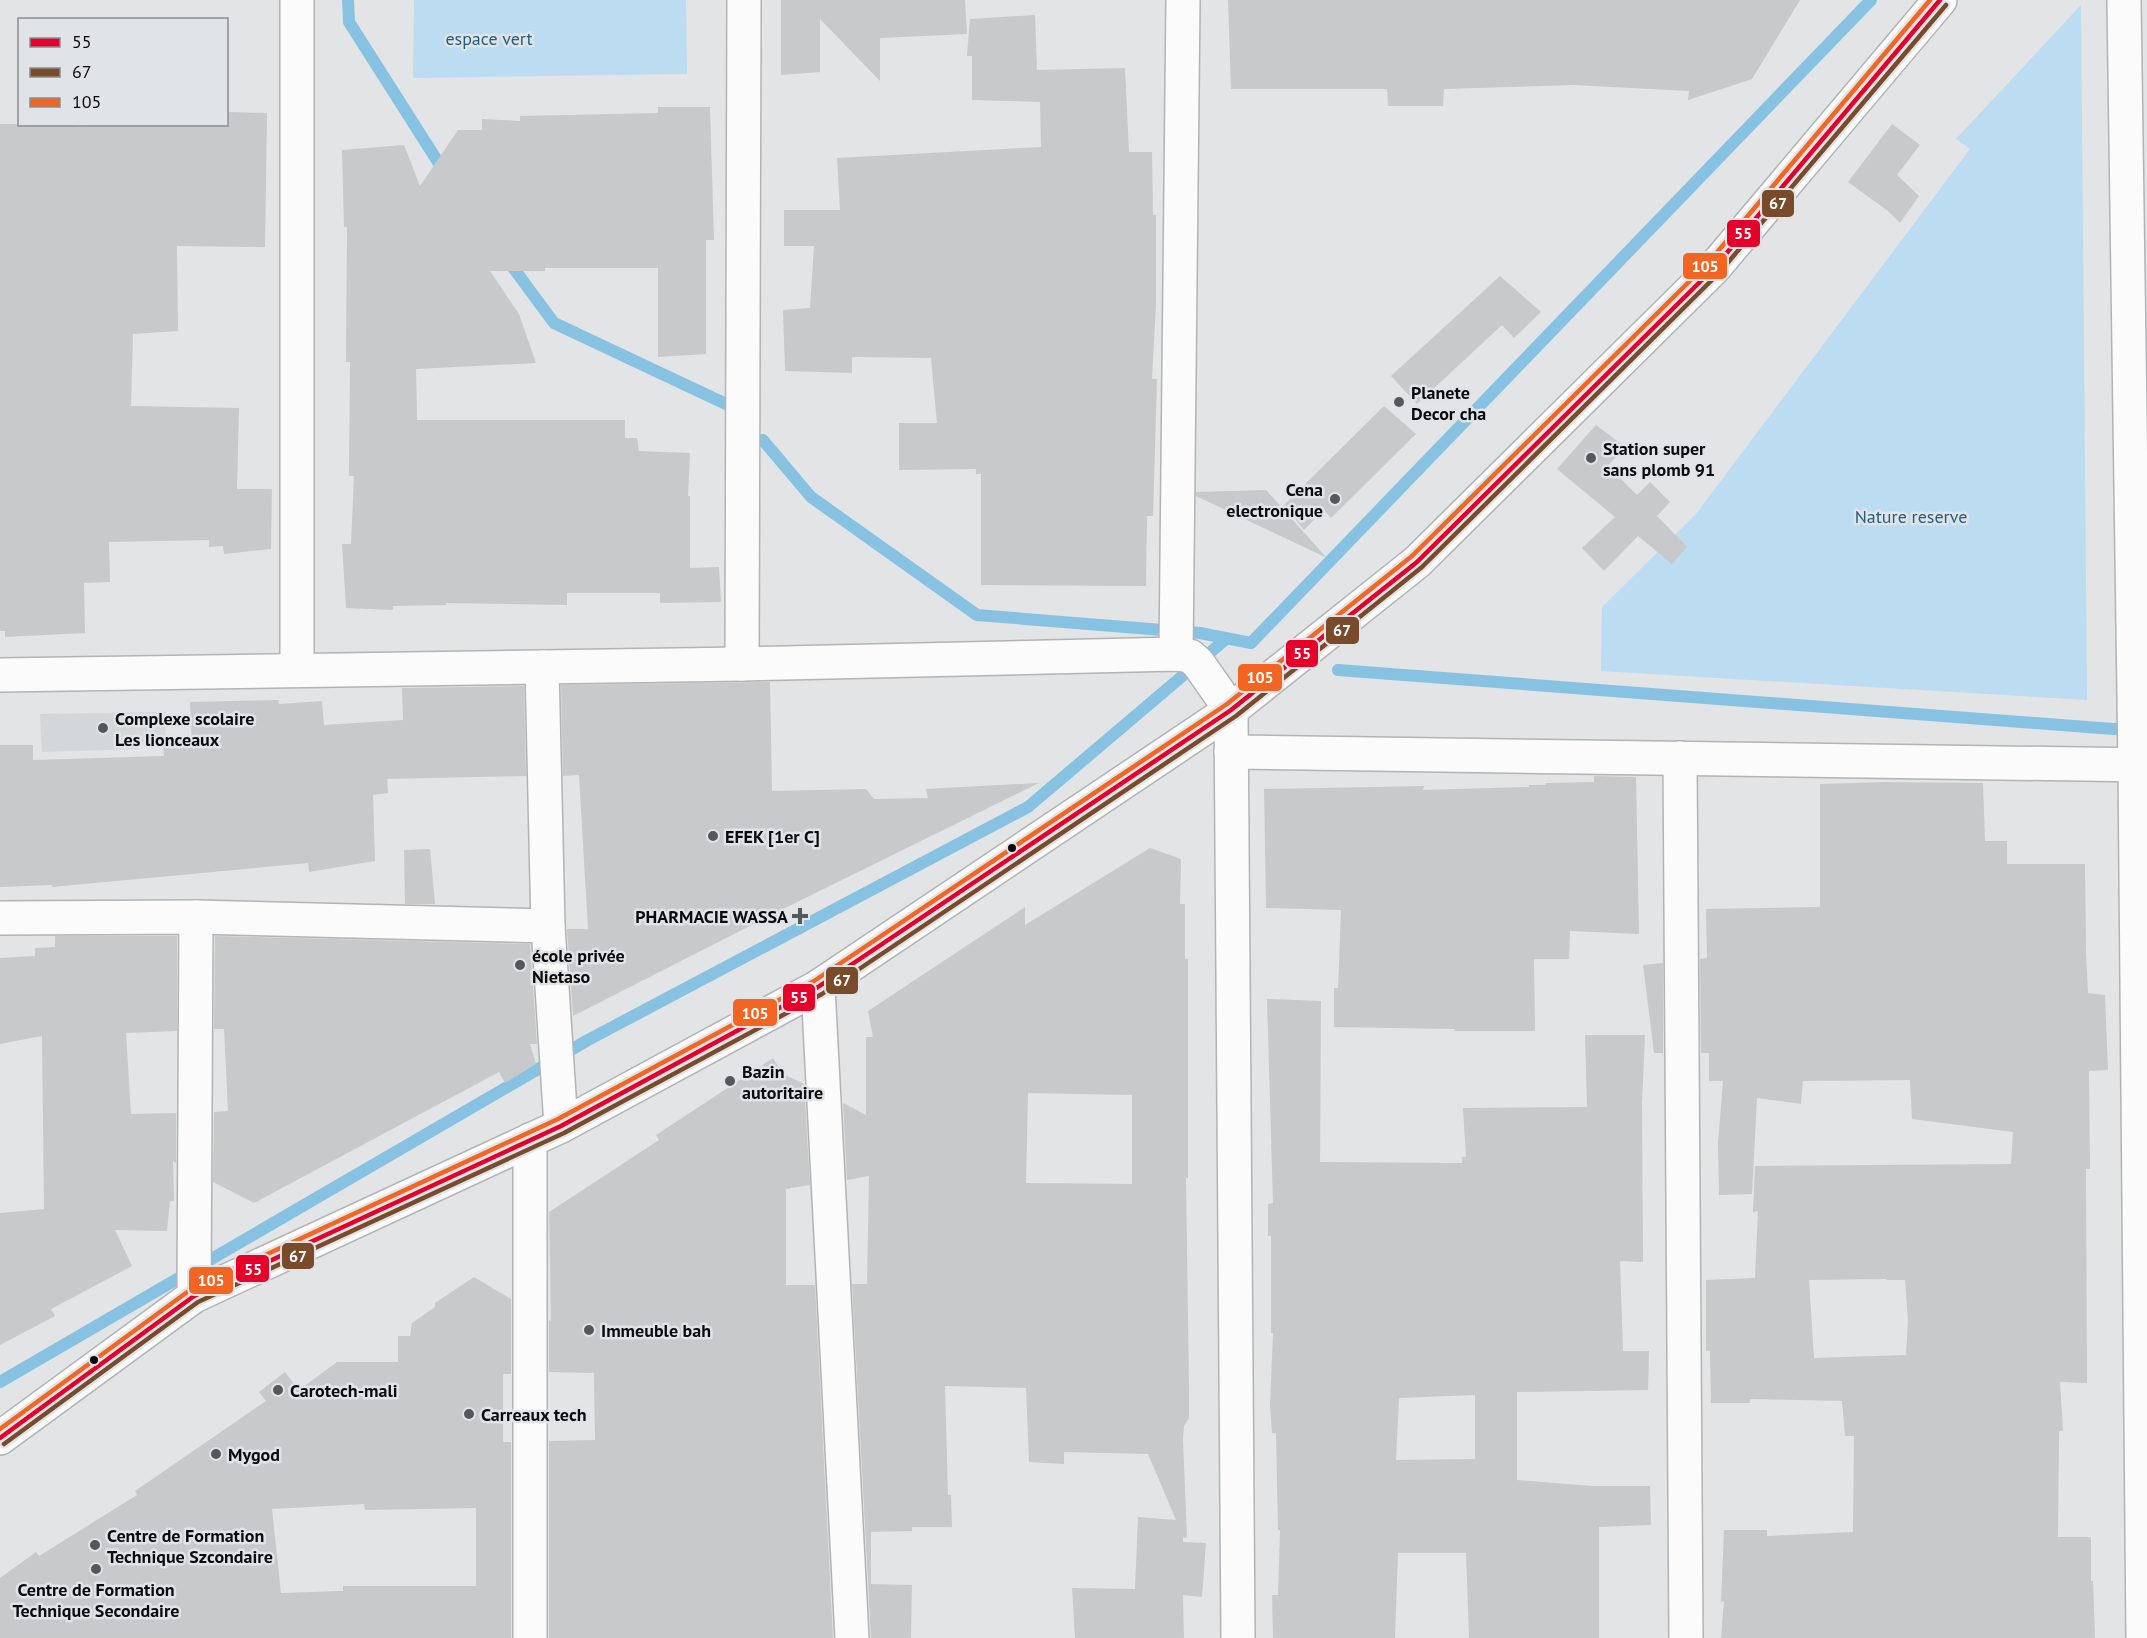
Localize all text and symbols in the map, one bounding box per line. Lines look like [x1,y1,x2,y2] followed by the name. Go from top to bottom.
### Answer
[18,18,228,126] legend
[445,27,533,50] park label: espace vert
[72,30,92,53] text: 55
[72,60,92,83] text: 67
[72,90,101,113] text: 105
[1761,189,1795,218] line badge: 67
[1769,193,1787,213] text: 67
[1726,219,1761,248] line badge: 55
[1734,223,1752,243] text: 55
[1682,252,1728,280] line badge: 105
[1691,256,1719,276] text: 105
[1411,381,1486,425] place label: Planete Decor cha
[1392,395,1406,409] marker: Planete Decor cha
[1603,437,1715,481] place label: Station super sans plomb 91
[1584,451,1598,465] marker: Station super sans plomb 91
[1226,478,1323,522] place label: Cena electronique
[1328,492,1342,506] marker: Cena electronique
[1855,505,1967,528] park label: Nature reserve
[1325,616,1360,645] line badge: 67
[1333,620,1351,640] text: 67
[1285,639,1319,668] line badge: 55
[1293,643,1311,663] text: 55
[1237,663,1283,692] line badge: 105
[1246,667,1274,687] text: 105
[115,707,254,751] place label: Complexe scolaire Les lionceaux
[96,721,110,735] marker: Complexe scolaire Les lionceaux
[725,825,820,848] place label: EFEK [1er C]
[706,829,720,843] marker: EFEK [1er C]
[1006,842,1018,854] unlabelled marker
[635,905,788,928] place label: PHARMACIE WASSA
[793,909,807,923] marker: PHARMACIE WASSA
[532,944,625,988] place label: école privée Nietaso
[513,958,527,972] marker: école privée Nietaso
[825,966,859,995] line badge: 67
[833,970,851,990] text: 67
[782,983,816,1012] line badge: 55
[790,987,808,1007] text: 55
[732,998,778,1027] line badge: 105
[741,1003,769,1023] text: 105
[742,1060,823,1104] place label: Bazin autoritaire
[723,1074,737,1088] marker: Bazin autoritaire
[281,1242,315,1270] line badge: 67
[289,1246,307,1266] text: 67
[235,1254,270,1283] line badge: 55
[244,1259,262,1279] text: 55
[188,1266,234,1295] line badge: 105
[197,1270,225,1290] text: 105
[601,1319,711,1342] place label: Immeuble bah
[582,1323,596,1337] marker: Immeuble bah
[88,1354,100,1366] unlabelled marker
[290,1379,398,1402] place label: Carotech-mali
[271,1383,285,1397] marker: Carotech-mali
[481,1403,587,1426] place label: Carreaux tech
[462,1407,476,1421] marker: Carreaux tech
[228,1443,280,1466] place label: Mygod
[209,1447,223,1461] marker: Mygod
[107,1524,273,1568] place label: Centre de Formation Technique Szcondaire
[88,1538,102,1552] marker: Centre de Formation Technique Szcondaire
[89,1562,103,1576] marker: Centre de Formation Technique Secondaire
[13,1578,179,1622] place label: Centre de Formation Technique Secondaire

